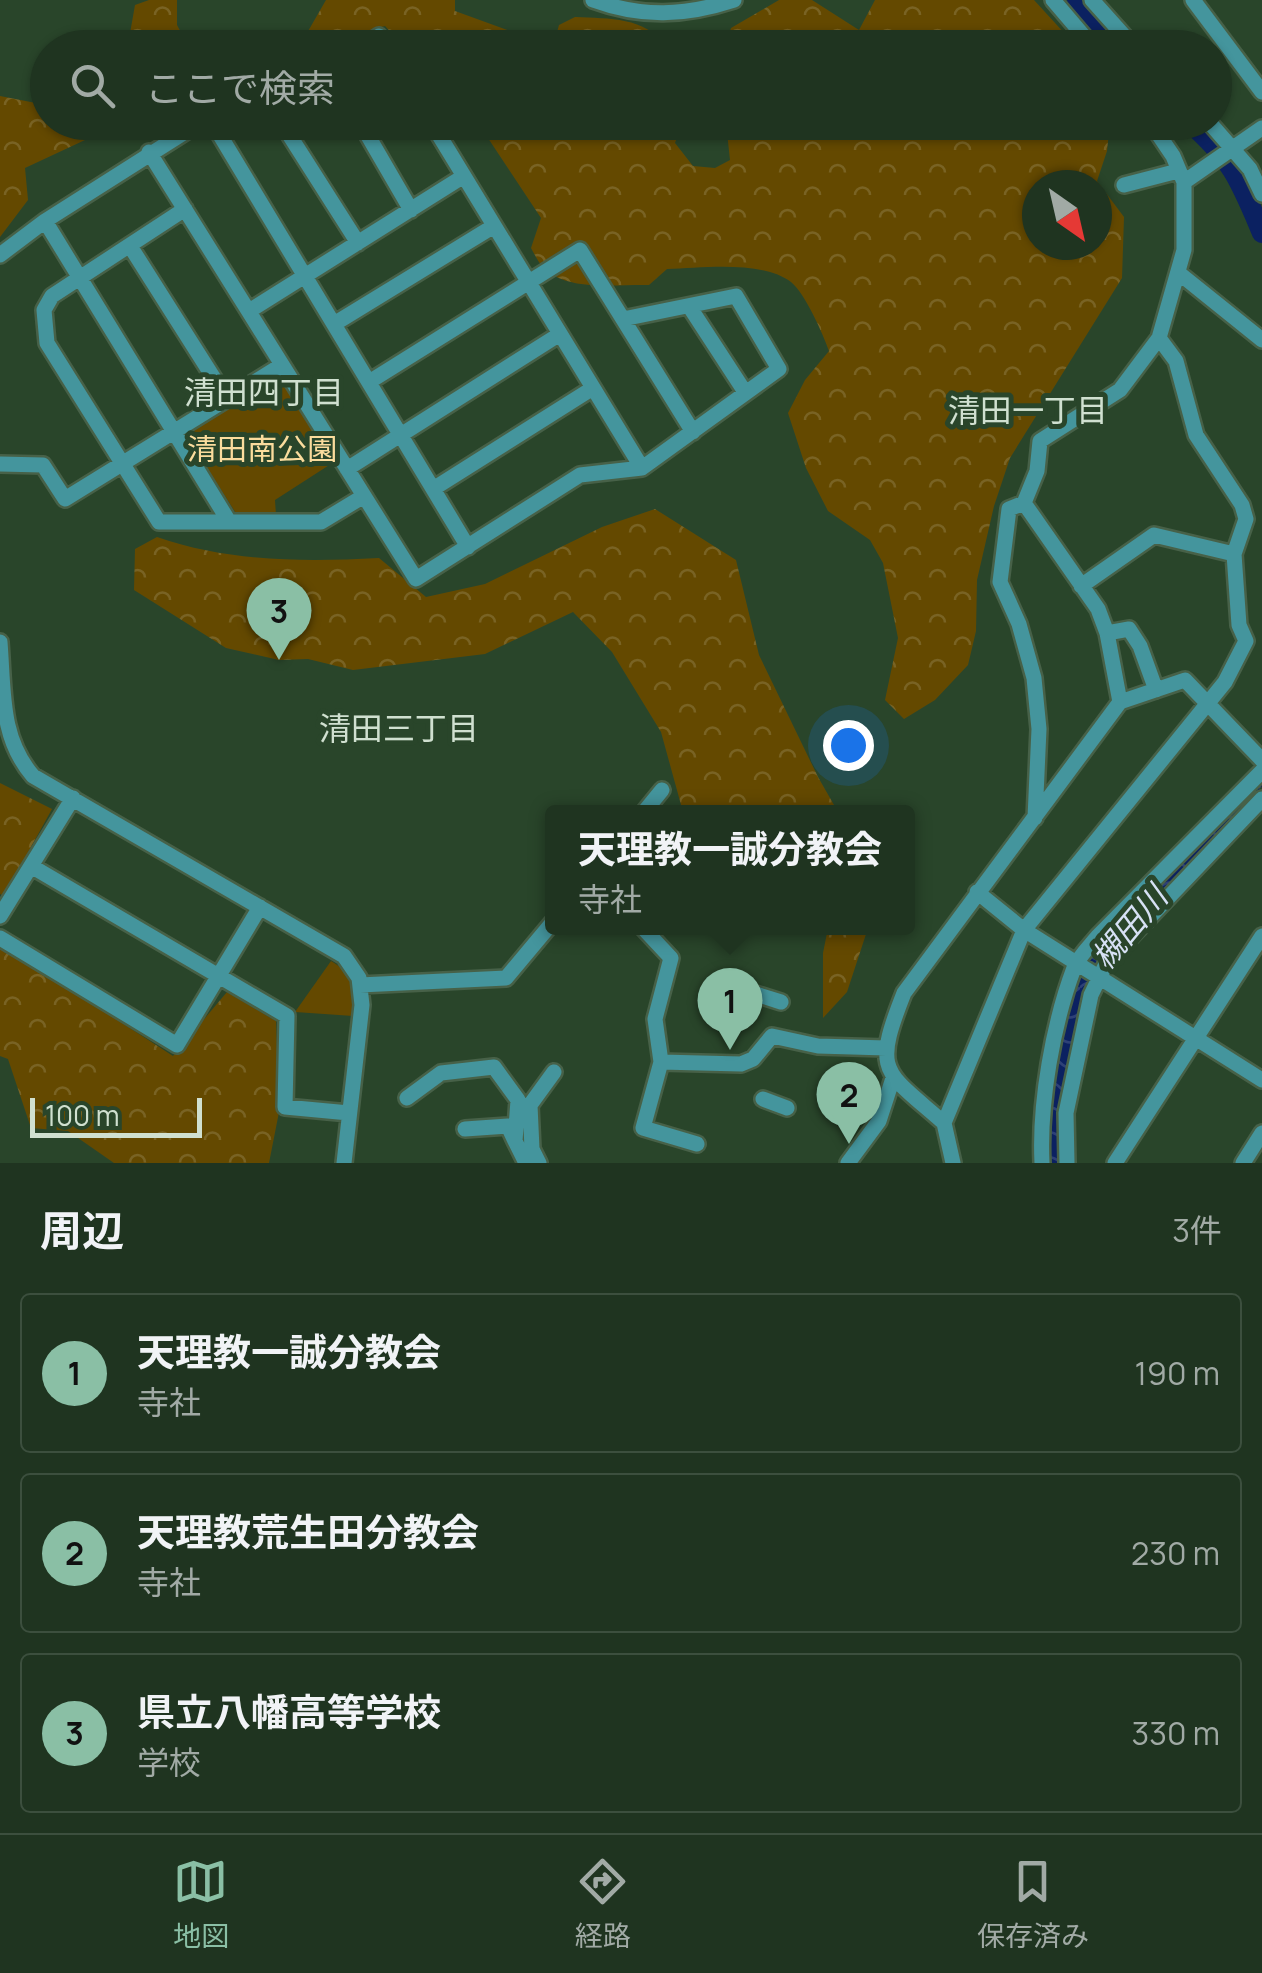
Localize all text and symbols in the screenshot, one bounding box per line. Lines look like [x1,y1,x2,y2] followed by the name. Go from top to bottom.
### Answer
[30,30,1232,140] search box
[65,58,120,113] icon: search
[145,61,335,113] text: ここで検索
[1022,170,1112,260] north arrow
[184,370,344,414] district label: 清田四丁目
[948,388,1108,432] district label: 清田一丁目
[187,428,337,469] park label: 清田南公園
[246,578,312,660] pin: 3
[319,706,479,750] district label: 清田三丁目
[823,720,874,771] your location
[545,805,915,935] popup
[578,822,882,874] text: 天理教一誠分教会
[1081,874,1179,978] water label: 槻田川
[578,877,642,921] text: 寺社
[698,968,762,1050] pin: 1
[816,1062,882,1144] pin: 2
[30,1093,202,1138] scale bar
[45,1096,119,1134] text: 100 m
[40,1201,124,1259] text: 周辺
[1172,1208,1222,1252] text: 3件
[137,1325,441,1377] text: 天理教一誠分教会
[67,1351,82,1395] text: 1
[1135,1351,1220,1395] text: 190 m
[137,1380,201,1424] text: 寺社
[137,1505,479,1557] text: 天理教荒生田分教会
[65,1531,84,1575] text: 2
[1131,1531,1220,1575] text: 230 m
[137,1560,201,1604] text: 寺社
[137,1685,441,1737] text: 県立八幡高等学校
[65,1711,84,1755] text: 3
[1132,1711,1220,1755] text: 330 m
[137,1740,201,1784] text: 学校
[173,1854,229,1954] tab: 地図
[575,1854,631,1954] tab: 経路
[977,1854,1089,1954] tab: 保存済み

